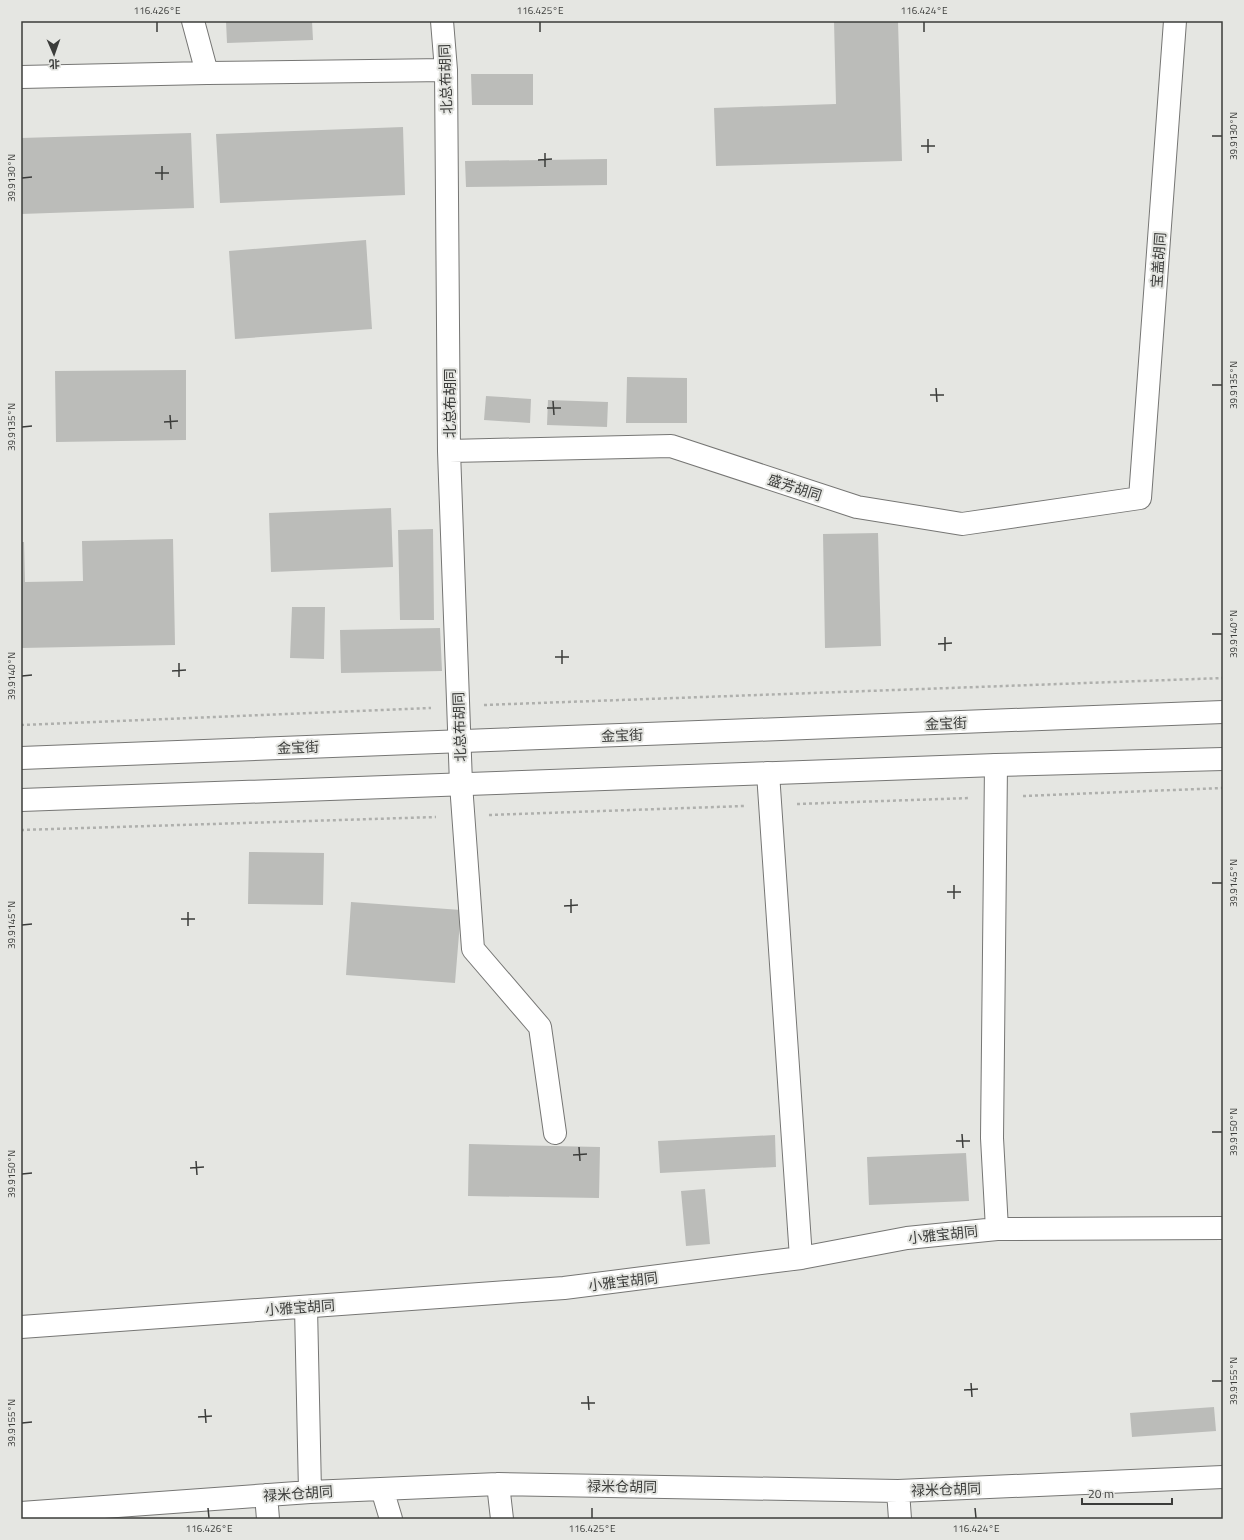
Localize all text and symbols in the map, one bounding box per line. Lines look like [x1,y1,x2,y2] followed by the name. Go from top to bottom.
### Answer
[134,3,181,18] text: 116.426°E
[517,3,564,18] text: 116.425°E
[901,3,948,18] text: 116.424°E
[34,34,74,74] north arrow
[433,44,457,114] street label: 北总布胡同
[49,56,60,72] text: 北
[1226,112,1241,160] text: 39.9130°N
[4,154,19,202] text: 39.9130°N
[1146,231,1170,289] street label: 宝盖胡同
[1226,361,1241,409] text: 39.9135°N
[439,368,460,438] street label: 北总布胡同
[4,403,19,451] text: 39.9135°N
[765,468,825,506] street label: 盛芳胡同
[1226,610,1241,658] text: 39.9140°N
[4,652,19,700] text: 39.9140°N
[447,692,471,762] street label: 北总布胡同
[925,712,967,734] street label: 金宝街
[601,724,643,746] street label: 金宝街
[277,736,319,758] street label: 金宝街
[1226,859,1241,907] text: 39.9145°N
[4,901,19,949] text: 39.9145°N
[1226,1108,1241,1156] text: 39.9150°N
[4,1150,19,1198] text: 39.9150°N
[907,1220,979,1248] street label: 小雅宝胡同
[587,1266,659,1296] street label: 小雅宝胡同
[264,1294,336,1320] street label: 小雅宝胡同
[1226,1357,1241,1405] text: 39.9155°N
[4,1399,19,1447] text: 39.9155°N
[587,1475,657,1497] street label: 禄米仓胡同
[911,1477,981,1501] street label: 禄米仓胡同
[262,1480,334,1506] street label: 禄米仓胡同
[1082,1480,1172,1506] scale bar
[1088,1484,1114,1503] text: 20 m
[186,1521,233,1536] text: 116.426°E
[569,1521,616,1536] text: 116.425°E
[953,1521,1000,1536] text: 116.424°E

